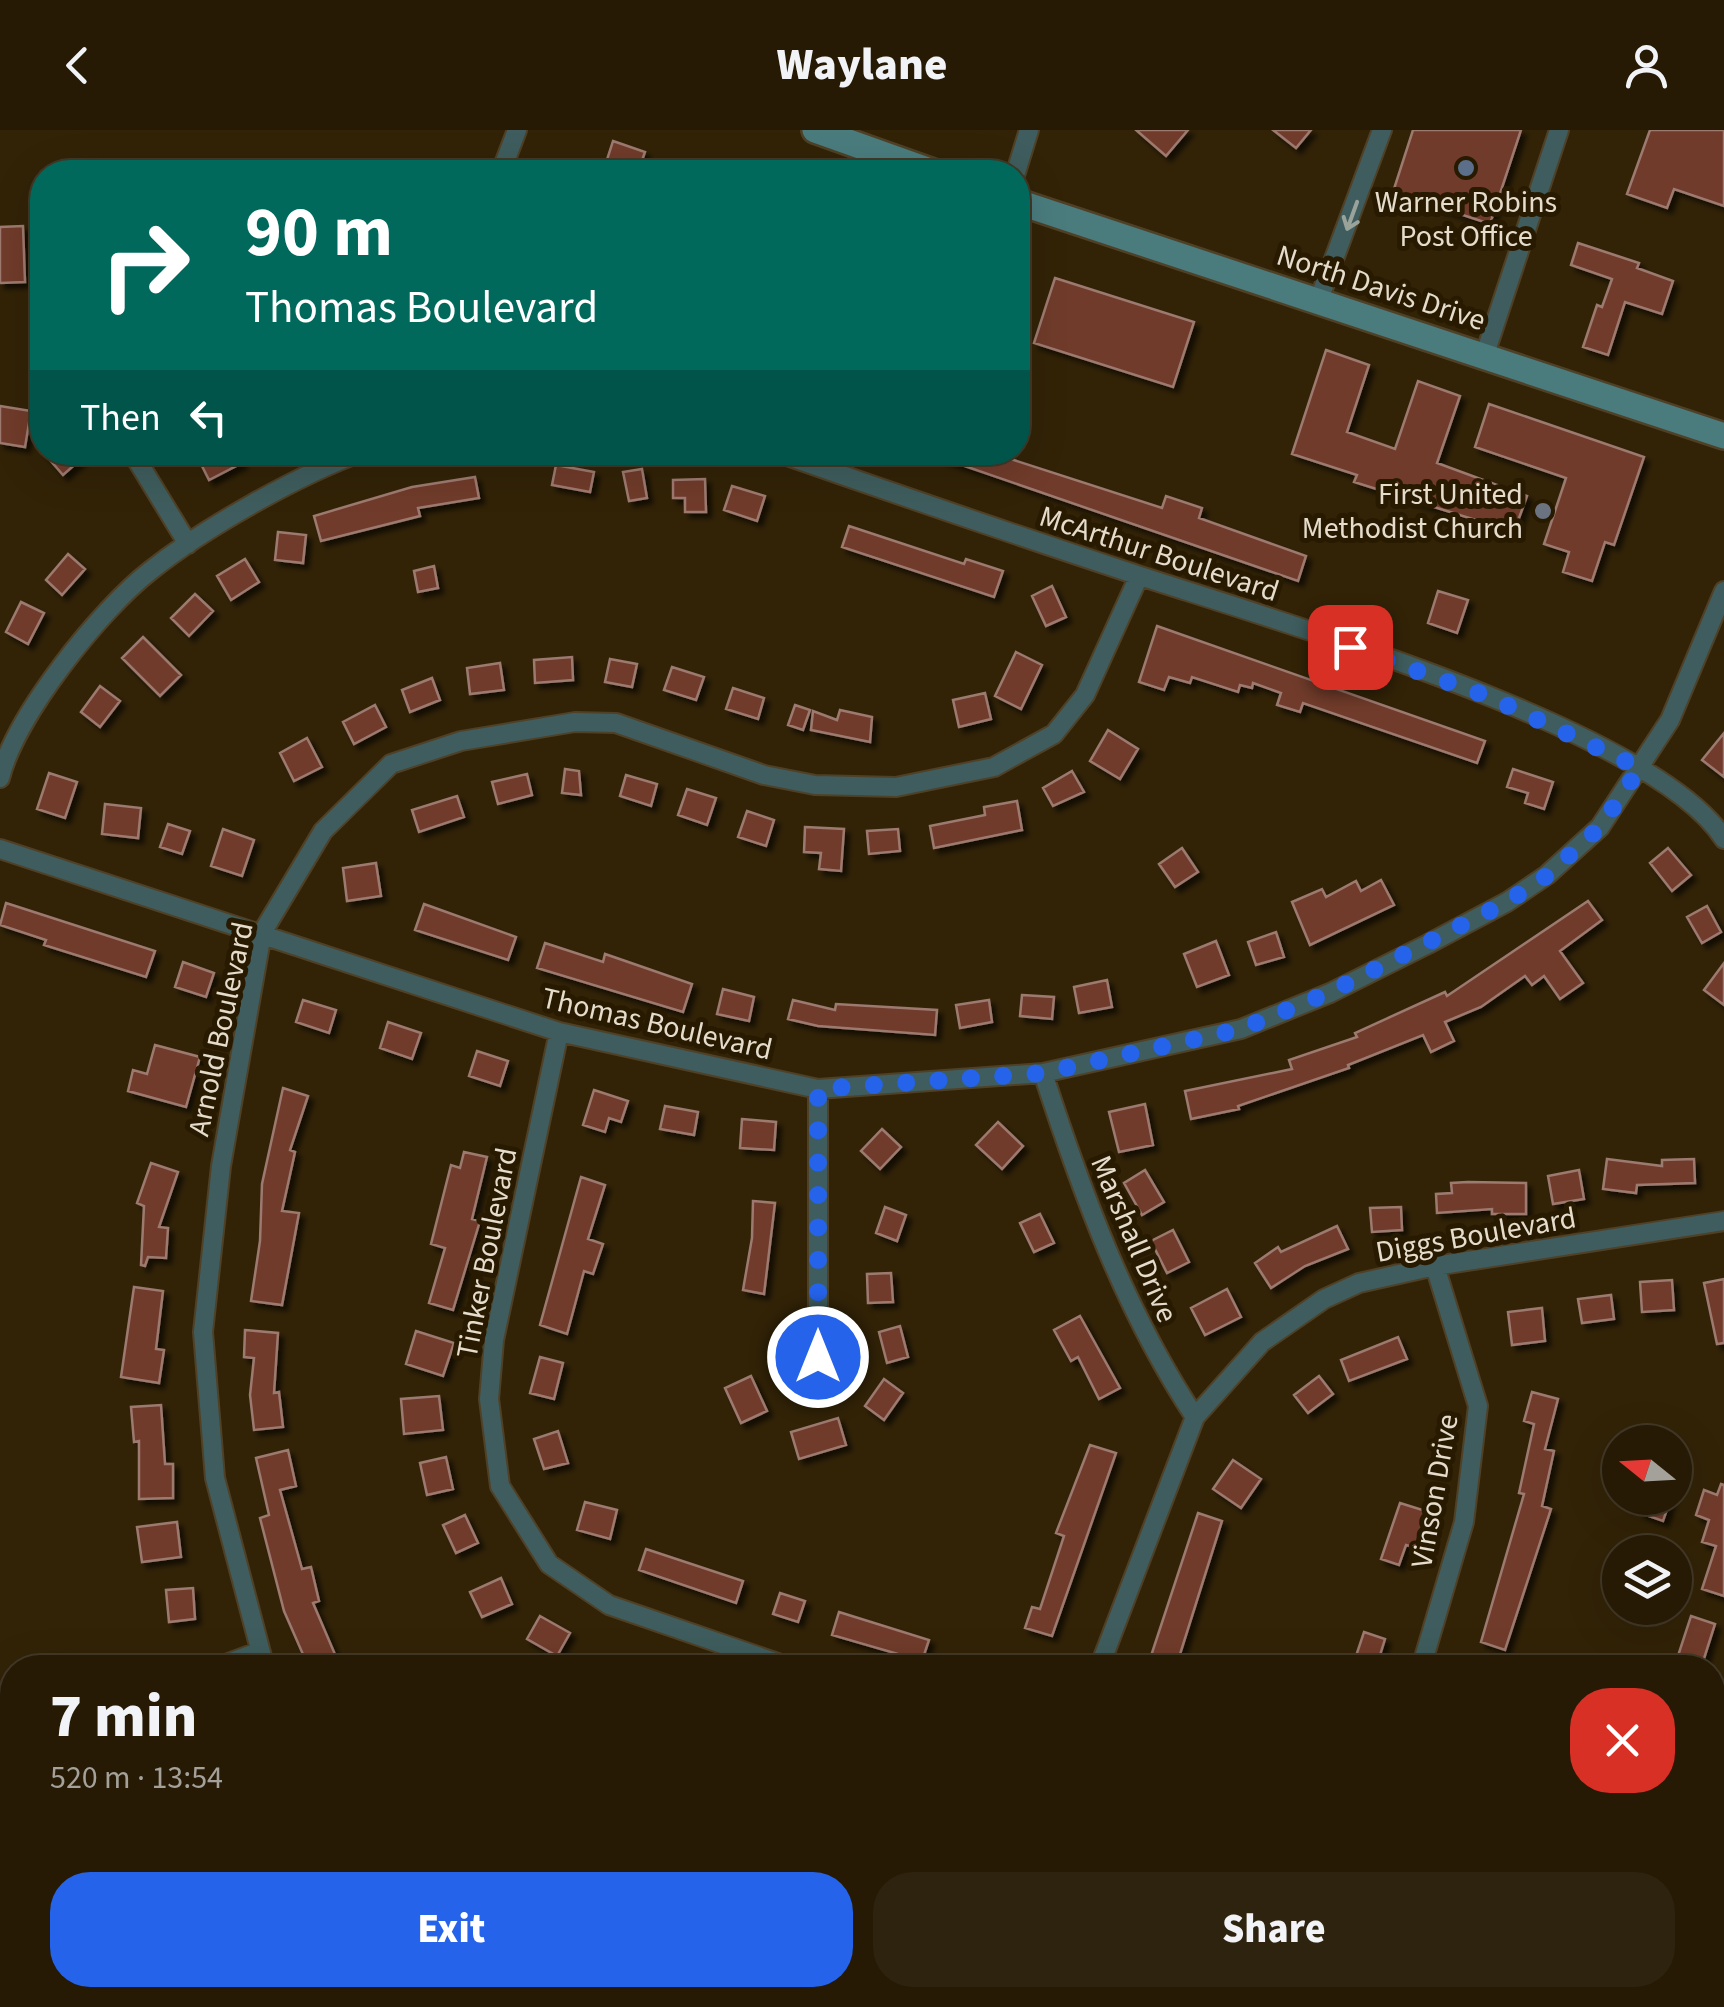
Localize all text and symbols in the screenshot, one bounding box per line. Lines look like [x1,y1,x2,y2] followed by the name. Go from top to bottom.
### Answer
[777,33,947,97] text: Waylane
[50,38,105,93] icon: back
[1619,38,1674,93] icon: person
[1455,157,1477,179] marker: Warner Robins Post Office
[1375,181,1557,258] place label: Warner Robins Post Office
[245,183,393,283] text: 90 m
[80,200,210,330] icon: right
[1341,200,1359,232] one-way arrow
[1271,234,1491,342] street label: North Davis Drive
[245,276,598,340] text: Thomas Boulevard
[181,390,236,445] icon: left
[80,391,161,445] text: Then
[1302,473,1523,550] place label: First United Methodist Church
[1034,495,1284,613] street label: McArthur Boulevard
[1532,500,1554,522] marker: First United Methodist Church
[1308,605,1393,690] pin
[1323,620,1378,675] icon: arrive
[177,918,265,1140] street label: Arnold Boulevard
[537,977,777,1071] street label: Thomas Boulevard
[446,1144,528,1362] street label: Tinker Boulevard
[1080,1149,1188,1329] street label: Marshall Drive
[1372,1196,1580,1274] street label: Diggs Boulevard
[766,1305,870,1409] position arrow
[1400,1411,1470,1571] street label: Vinson Drive
[1602,1425,1692,1515] north arrow
[1602,1425,1692,1625] map controls
[1602,1535,1692,1625] button: layers
[50,1675,197,1760] text: 7 min
[1570,1688,1675,1793] button: close
[50,1755,223,1801] text: 520 m · 13:54
[50,1872,853,1987] button: Exit
[873,1872,1675,1987] button: Share

